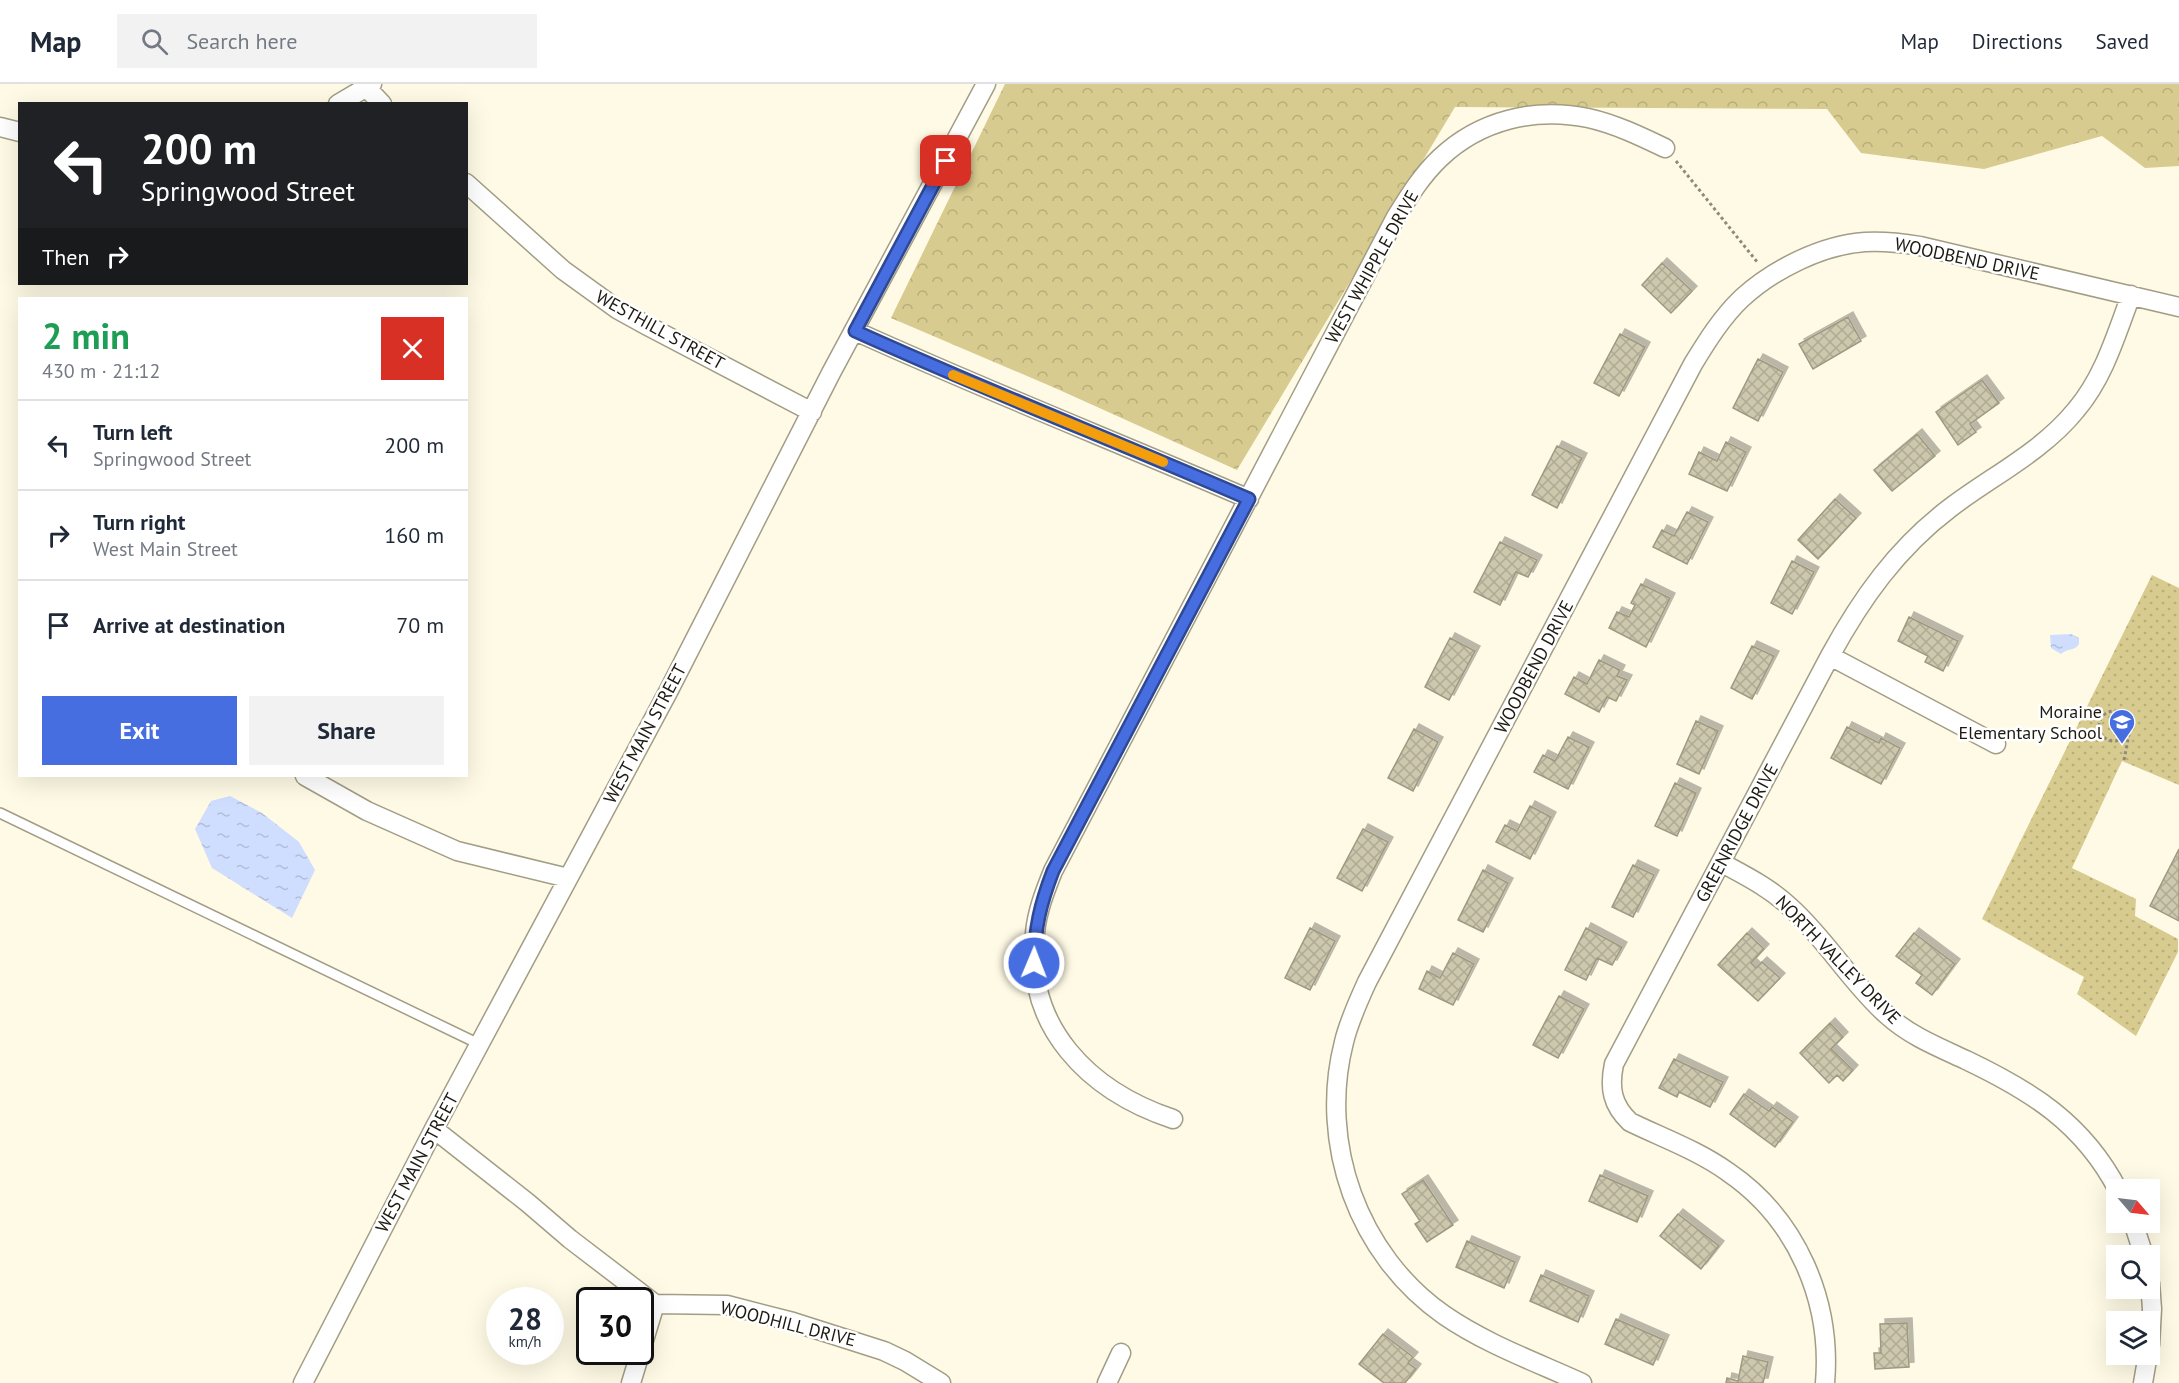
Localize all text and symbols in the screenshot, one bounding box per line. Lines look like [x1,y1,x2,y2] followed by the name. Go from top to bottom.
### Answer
[117,14,537,68] search box
[30,23,81,60] text: Map
[138,25,171,58] icon: search
[186,27,297,55] text: Search here
[1900,28,1939,55] text: Map
[1972,28,2063,55] text: Directions
[2096,28,2149,55] text: Saved
[141,121,257,176] text: 200 m
[42,126,120,204] icon: left
[920,135,971,186] pin
[929,144,962,177] icon: arrive
[141,174,355,208] text: Springwood Street
[1320,186,1423,347] street label: WEST WHIPPLE DRIVE
[1893,232,2042,285] street label: WOODBEND DRIVE
[101,240,134,273] icon: right
[42,243,89,271] text: Then
[592,285,729,374] street label: WESTHILL STREET
[42,312,130,359] text: 2 min
[381,317,444,380] button: close
[42,358,160,384] text: 430 m · 21:12
[93,418,173,446] text: Turn left
[42,429,75,462] icon: left
[384,431,444,459] text: 200 m
[93,446,251,472] text: Springwood Street
[93,508,185,536] text: Turn right
[42,519,75,552] icon: right
[384,521,444,549] text: 160 m
[93,536,238,562] text: West Main Street
[1489,596,1578,737] street label: WOODBEND DRIVE
[42,609,75,642] icon: arrive
[93,611,285,639] text: Arrive at destination
[396,611,444,639] text: 70 m
[598,660,691,807] street label: WEST MAIN STREET
[42,696,237,765] button: Exit
[249,696,444,765] button: Share
[1959,700,2103,744] place label: Moraine Elementary School
[2107,707,2137,745] school or university icon: Moraine Elementary School
[1690,759,1783,906] street label: GREENRIDGE DRIVE
[1771,890,1906,1029] street label: NORTH VALLEY DRIVE
[1002,931,1066,995] position arrow
[370,1089,463,1236] street label: WEST MAIN STREET
[2106,1179,2160,1233] north arrow
[2106,1179,2160,1365] map controls
[2106,1245,2160,1299] button: search
[576,1287,654,1365] speed limit sign: 30
[718,1296,858,1351] street label: WOODHILL DRIVE
[508,1299,542,1338] text: 28
[2106,1311,2160,1365] button: layers
[509,1332,541,1351] text: km/h

